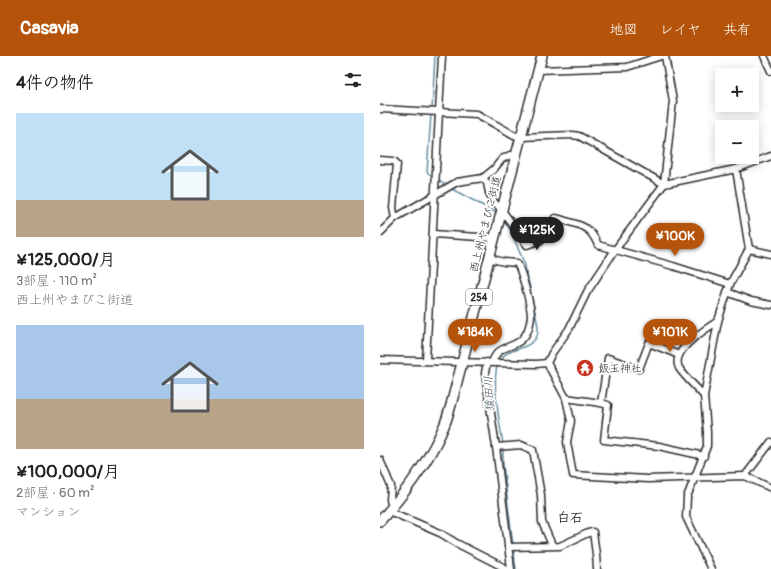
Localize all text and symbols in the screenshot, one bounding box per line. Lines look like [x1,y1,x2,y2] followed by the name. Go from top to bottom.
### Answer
[20,16,79,40] text: Casavia
[610,21,638,38] text: 地図
[660,21,701,38] text: レイヤ
[723,21,751,38] text: 共有
[715,68,759,164] map controls
[715,68,759,112] button: +
[342,69,364,91] icon: filters
[16,72,94,93] text: 4件の物件
[715,120,759,164] button: −
[154,139,226,211] icon: home
[467,175,504,274] street label: 西上州やまびこ街道
[509,217,565,251] pin: ¥125K
[519,222,555,238] text: ¥125K
[647,223,703,257] pin: ¥100K
[655,228,695,244] text: ¥100K
[16,249,115,270] text: ¥125,000/月
[16,273,97,289] text: 3部屋 · 110 m²
[466,289,492,305] road number: 254
[16,292,133,308] text: 西上州やまびこ街道
[447,319,503,353] pin: ¥184K
[642,319,698,353] pin: ¥101K
[457,324,493,340] text: ¥184K
[652,324,688,340] text: ¥101K
[154,351,226,423] icon: home
[575,358,595,378] temple icon: 飯玉神社
[598,362,642,375] place label: 飯玉神社
[481,376,498,412] water label: 猿田川
[16,461,120,482] text: ¥100,000/月
[16,485,94,501] text: 2部屋 · 60 m²
[16,504,80,520] text: マンション
[557,510,583,526] district label: 白石

